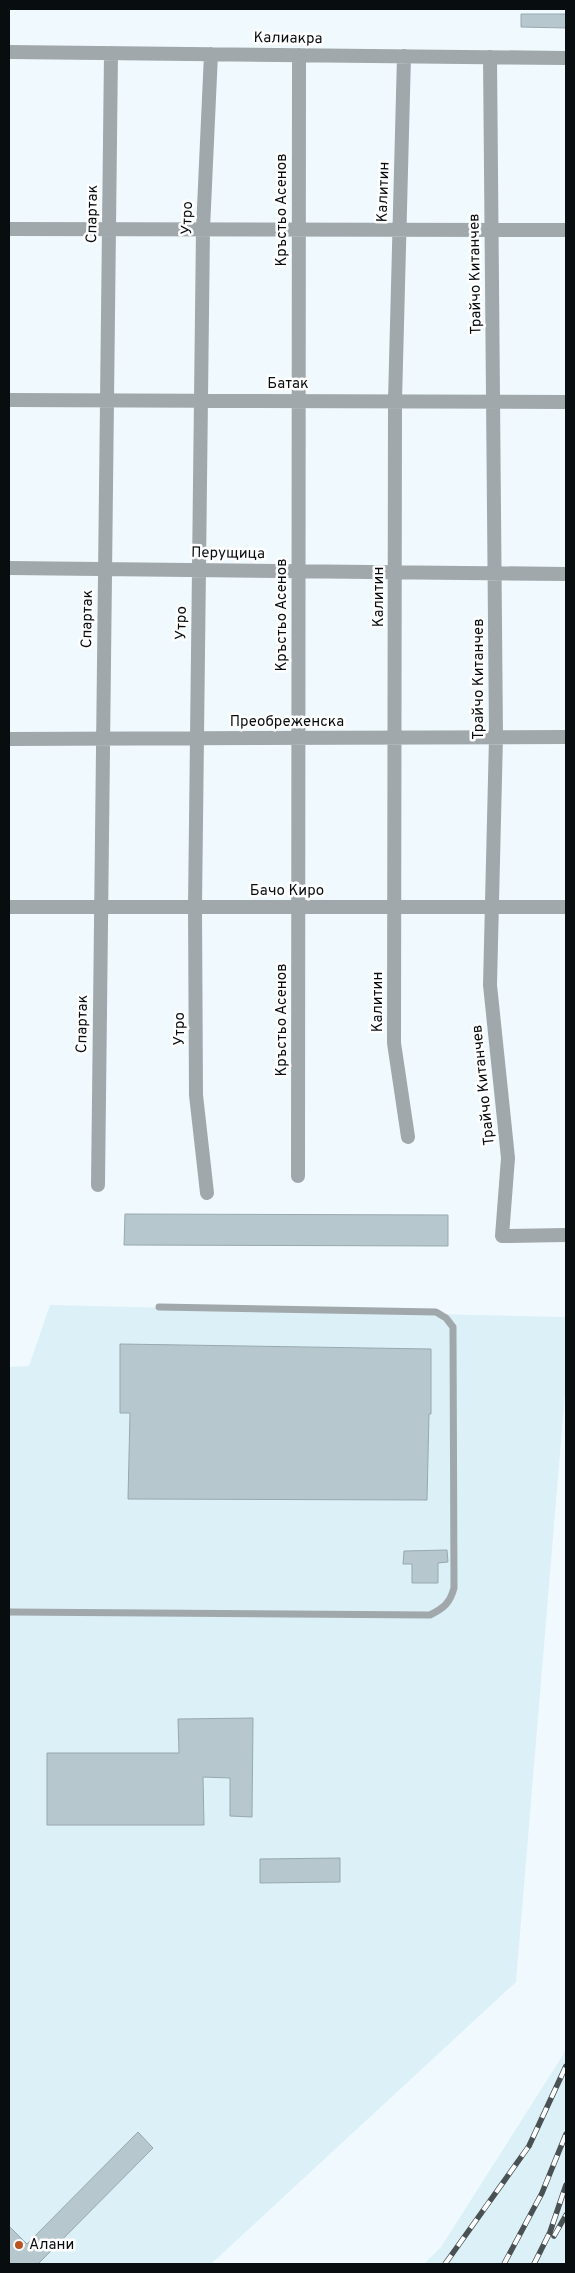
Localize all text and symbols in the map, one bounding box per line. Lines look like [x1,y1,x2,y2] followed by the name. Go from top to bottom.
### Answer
[253,29,323,49] street label: Калиакра
[273,153,292,267] street label: Кръстьо Асенов
[373,161,395,223] street label: Калитин
[83,185,103,243] street label: Спартак
[178,201,198,235] street label: Утро
[465,213,487,335] street label: Трайчо Китанчев
[267,375,309,394] street label: Батак
[191,544,265,564] street label: Перущица
[273,558,292,672] street label: Кръстьо Асенов
[370,567,389,627] street label: Калитин
[78,590,98,648] street label: Спартак
[172,606,192,640] street label: Утро
[470,618,489,740] street label: Трайчо Китанчев
[230,713,344,732] street label: Преобреженска
[250,882,324,901] street label: Бачо Киро
[273,963,292,1077] street label: Кръстьо Асенов
[369,972,388,1032] street label: Калитин
[73,995,93,1053] street label: Спартак
[171,1012,190,1046] street label: Утро
[468,1024,500,1146] street label: Трайчо Китанчев
[29,2236,74,2255] place label: Алани
[13,2239,25,2251] marker: Алани

